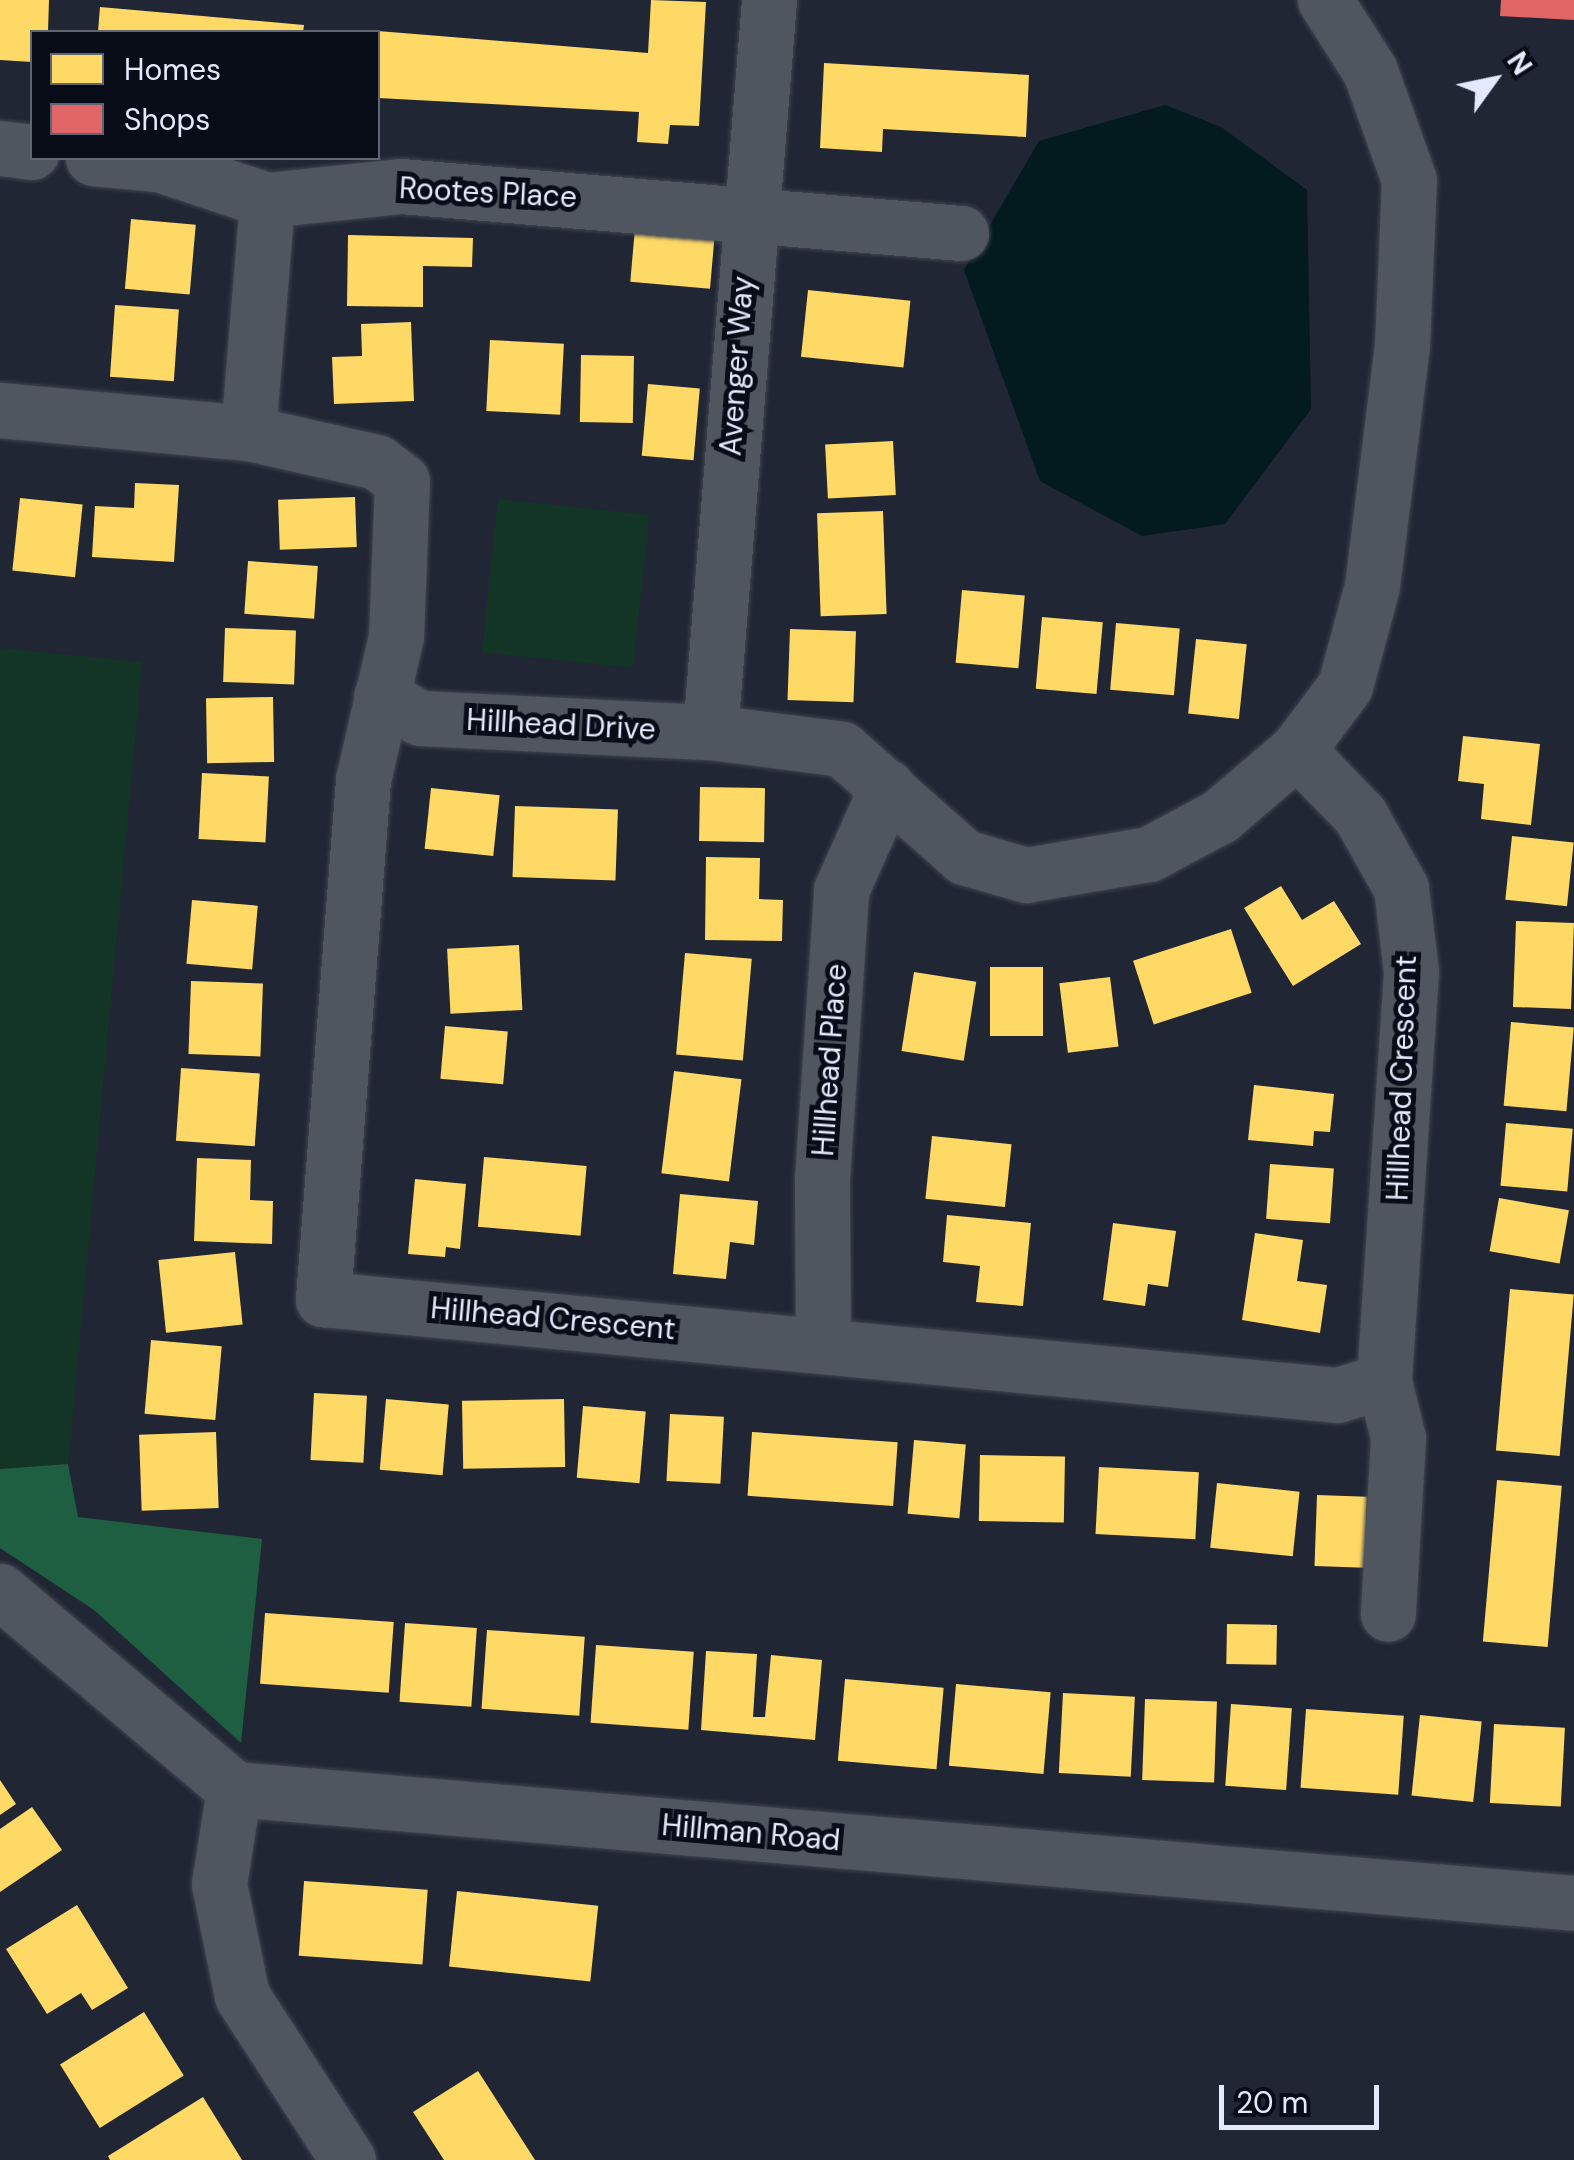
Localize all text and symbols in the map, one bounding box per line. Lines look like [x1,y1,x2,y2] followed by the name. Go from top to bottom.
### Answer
[30,30,380,160] legend
[1444,30,1544,130] north arrow
[1498,45,1541,82] text: N
[124,50,221,89] text: Homes
[124,100,210,139] text: Shops
[398,170,578,216] street label: Rootes Place
[713,275,761,457] street label: Avenger Way
[465,702,657,748] street label: Hillhead Drive
[1380,955,1424,1201] street label: Hillhead Crescent
[805,962,855,1158] street label: Hillhead Place
[429,1290,677,1348] street label: Hillhead Crescent
[660,1807,842,1859] street label: Hillman Road
[1224,2065,1384,2127] scale bar
[1236,2083,1308,2122] text: 20 m

